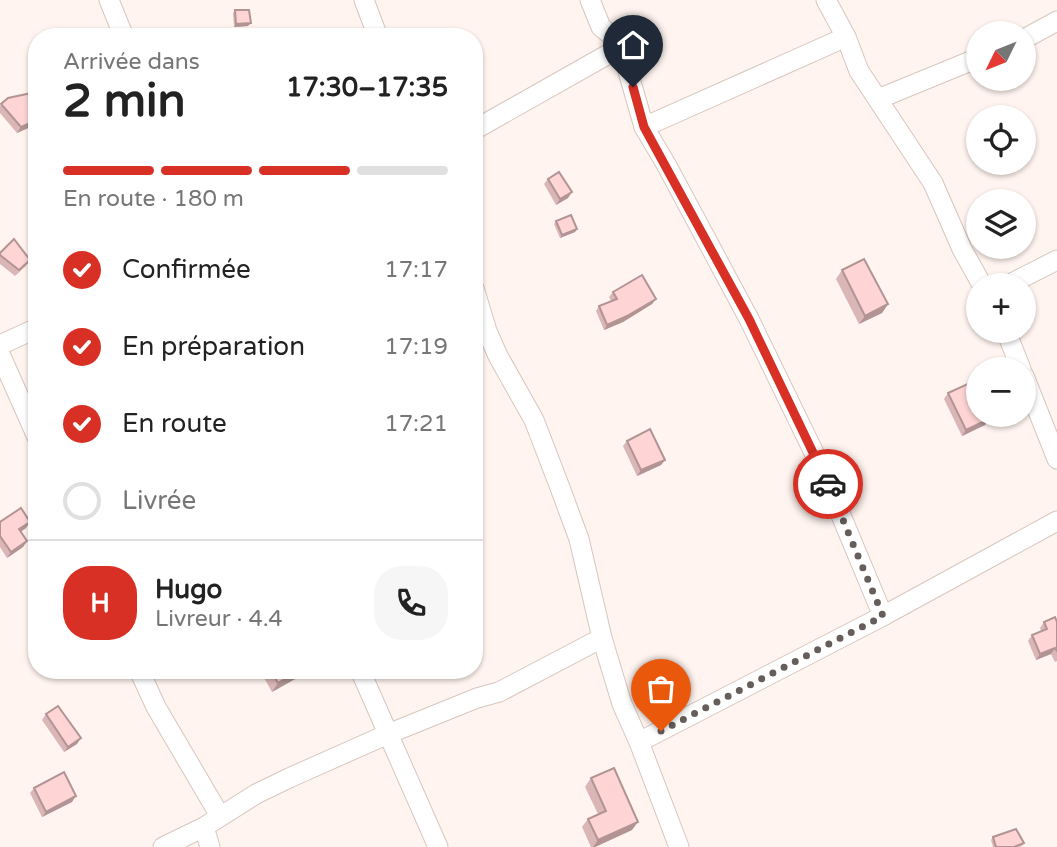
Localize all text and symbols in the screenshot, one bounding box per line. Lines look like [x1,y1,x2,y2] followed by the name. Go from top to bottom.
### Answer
[603,15,663,87] pin
[966,21,1036,91] north arrow
[966,21,1036,427] map controls
[614,26,652,64] icon: home
[63,48,200,76] text: Arrivée dans
[286,72,448,103] text: 17:30–17:35
[63,74,186,129] text: 2 min
[966,105,1036,175] button: locate
[63,185,244,213] text: En route · 180 m
[966,189,1036,259] button: layers
[63,251,101,289] icon: check
[122,254,251,285] text: Confirmée
[384,256,448,284] text: 17:17
[966,273,1036,343] button: +
[63,328,101,366] icon: check
[122,331,305,362] text: En préparation
[384,333,448,361] text: 17:19
[966,357,1036,427] button: −
[63,405,101,443] icon: check
[122,408,227,439] text: En route
[384,410,448,438] text: 17:21
[793,449,863,519] courier
[809,465,847,503] icon: car
[122,485,196,516] text: Livrée
[374,566,448,640] button: phone
[155,574,222,605] text: Hugo
[90,588,110,619] text: H
[155,605,283,633] text: Livreur · 4.4
[631,659,691,731] pin
[642,670,680,708] icon: bag

